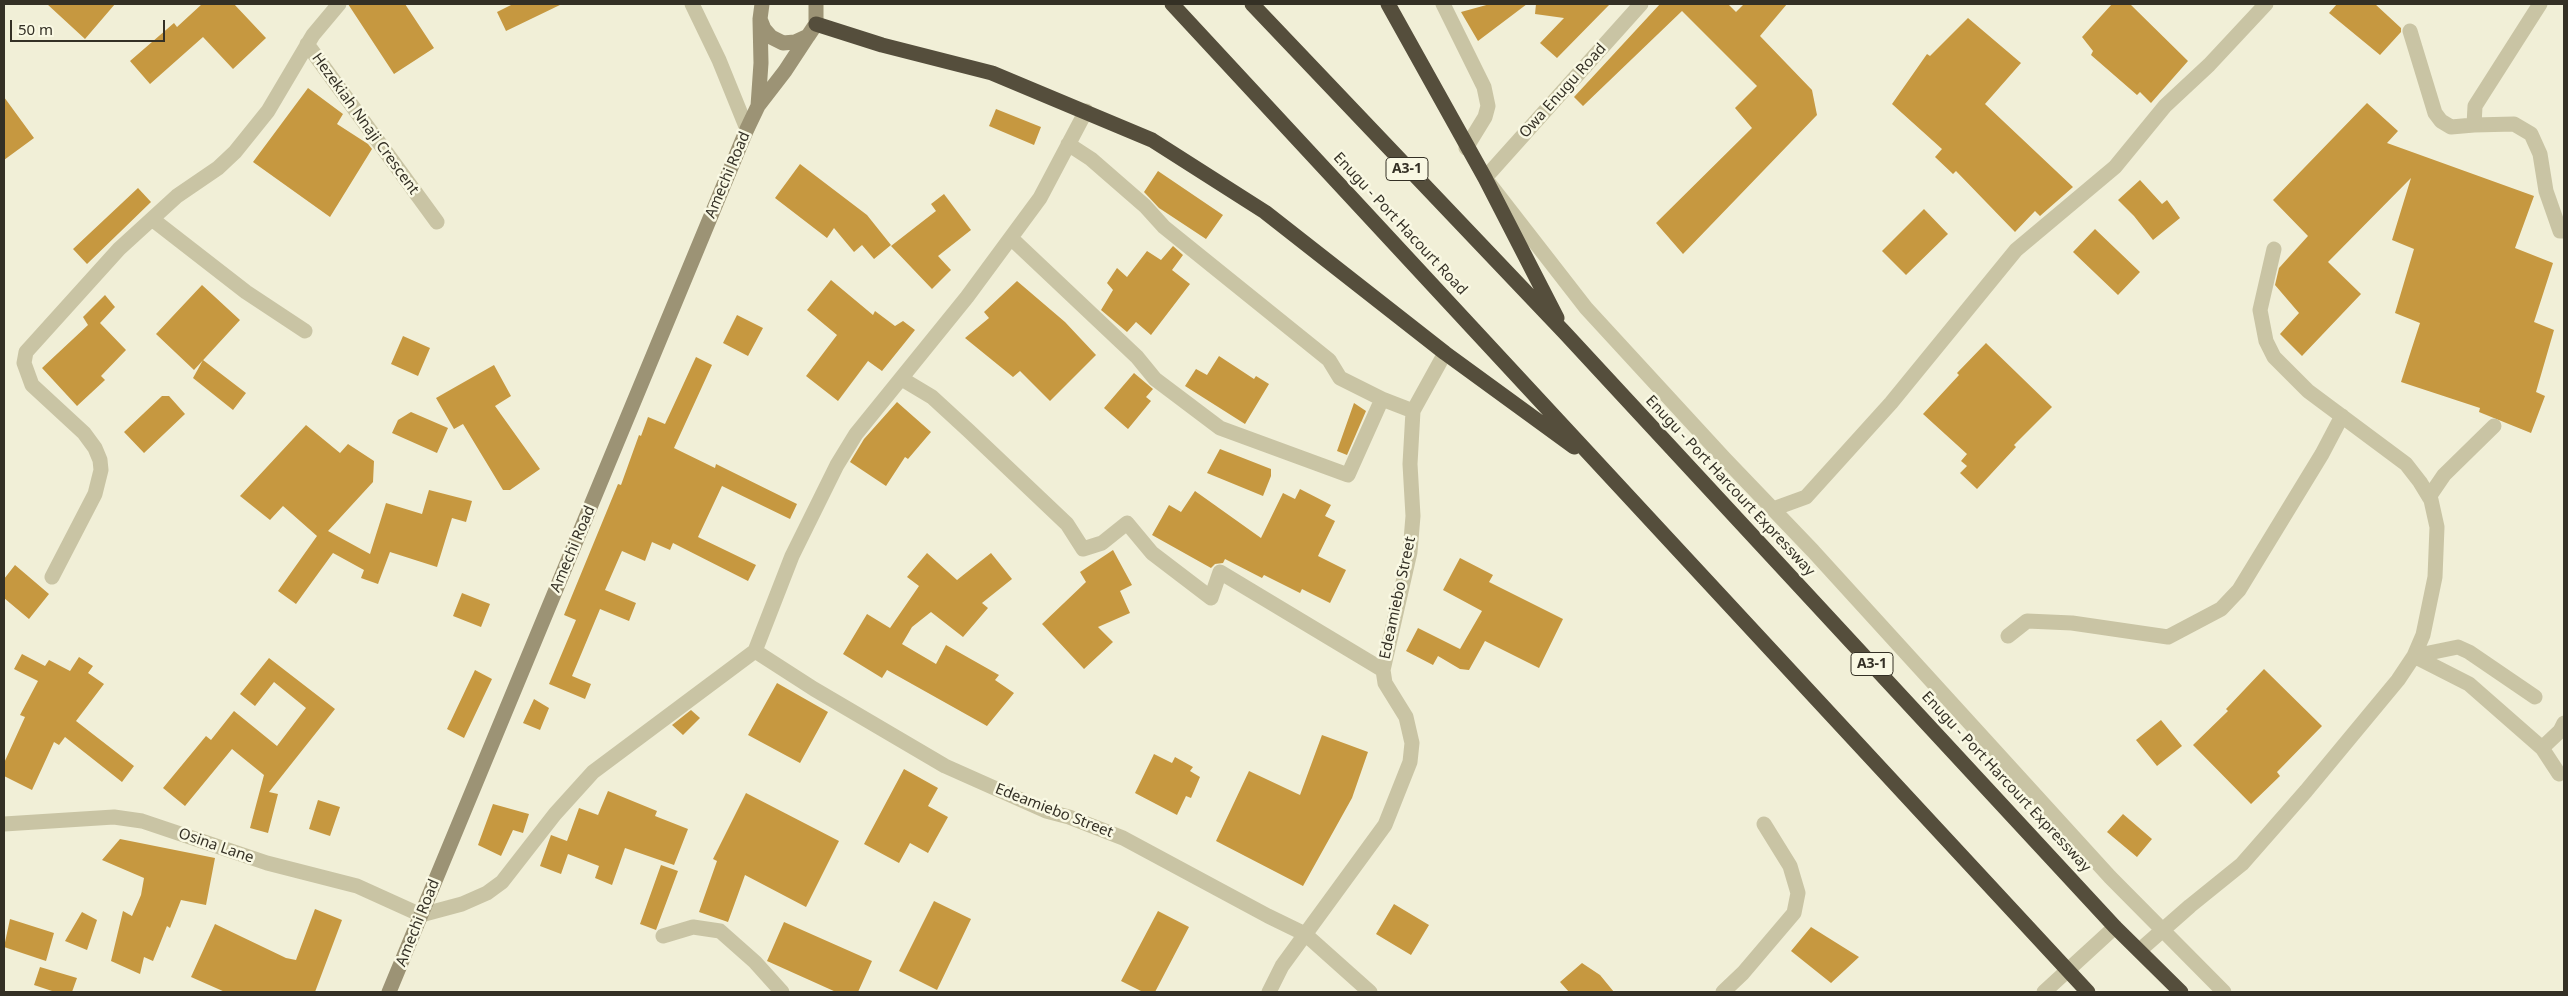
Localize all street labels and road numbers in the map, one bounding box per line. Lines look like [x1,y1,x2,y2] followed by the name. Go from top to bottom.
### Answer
[1516,40,1610,142] street label: Owa Enugu Road
[308,50,422,198] street label: Hezekiah Nnaji Crescent
[702,129,754,221] street label: Amechi Road
[1329,149,1471,299] street label: Enugu - Port Hacourt Road
[1386,157,1428,180] road number: A3-1
[1642,392,1818,580] street label: Enugu - Port Harcourt Expressway
[547,503,599,595] street label: Amechi Road
[1376,535,1420,661] street label: Edeamiebo Street
[1851,652,1893,676] road number: A3-1
[1918,688,2094,876] street label: Enugu - Port Harcourt Expressway
[992,780,1116,842] street label: Edeamiebo Street
[176,825,256,867] street label: Osina Lane
[392,877,444,969] street label: Amechi Road

